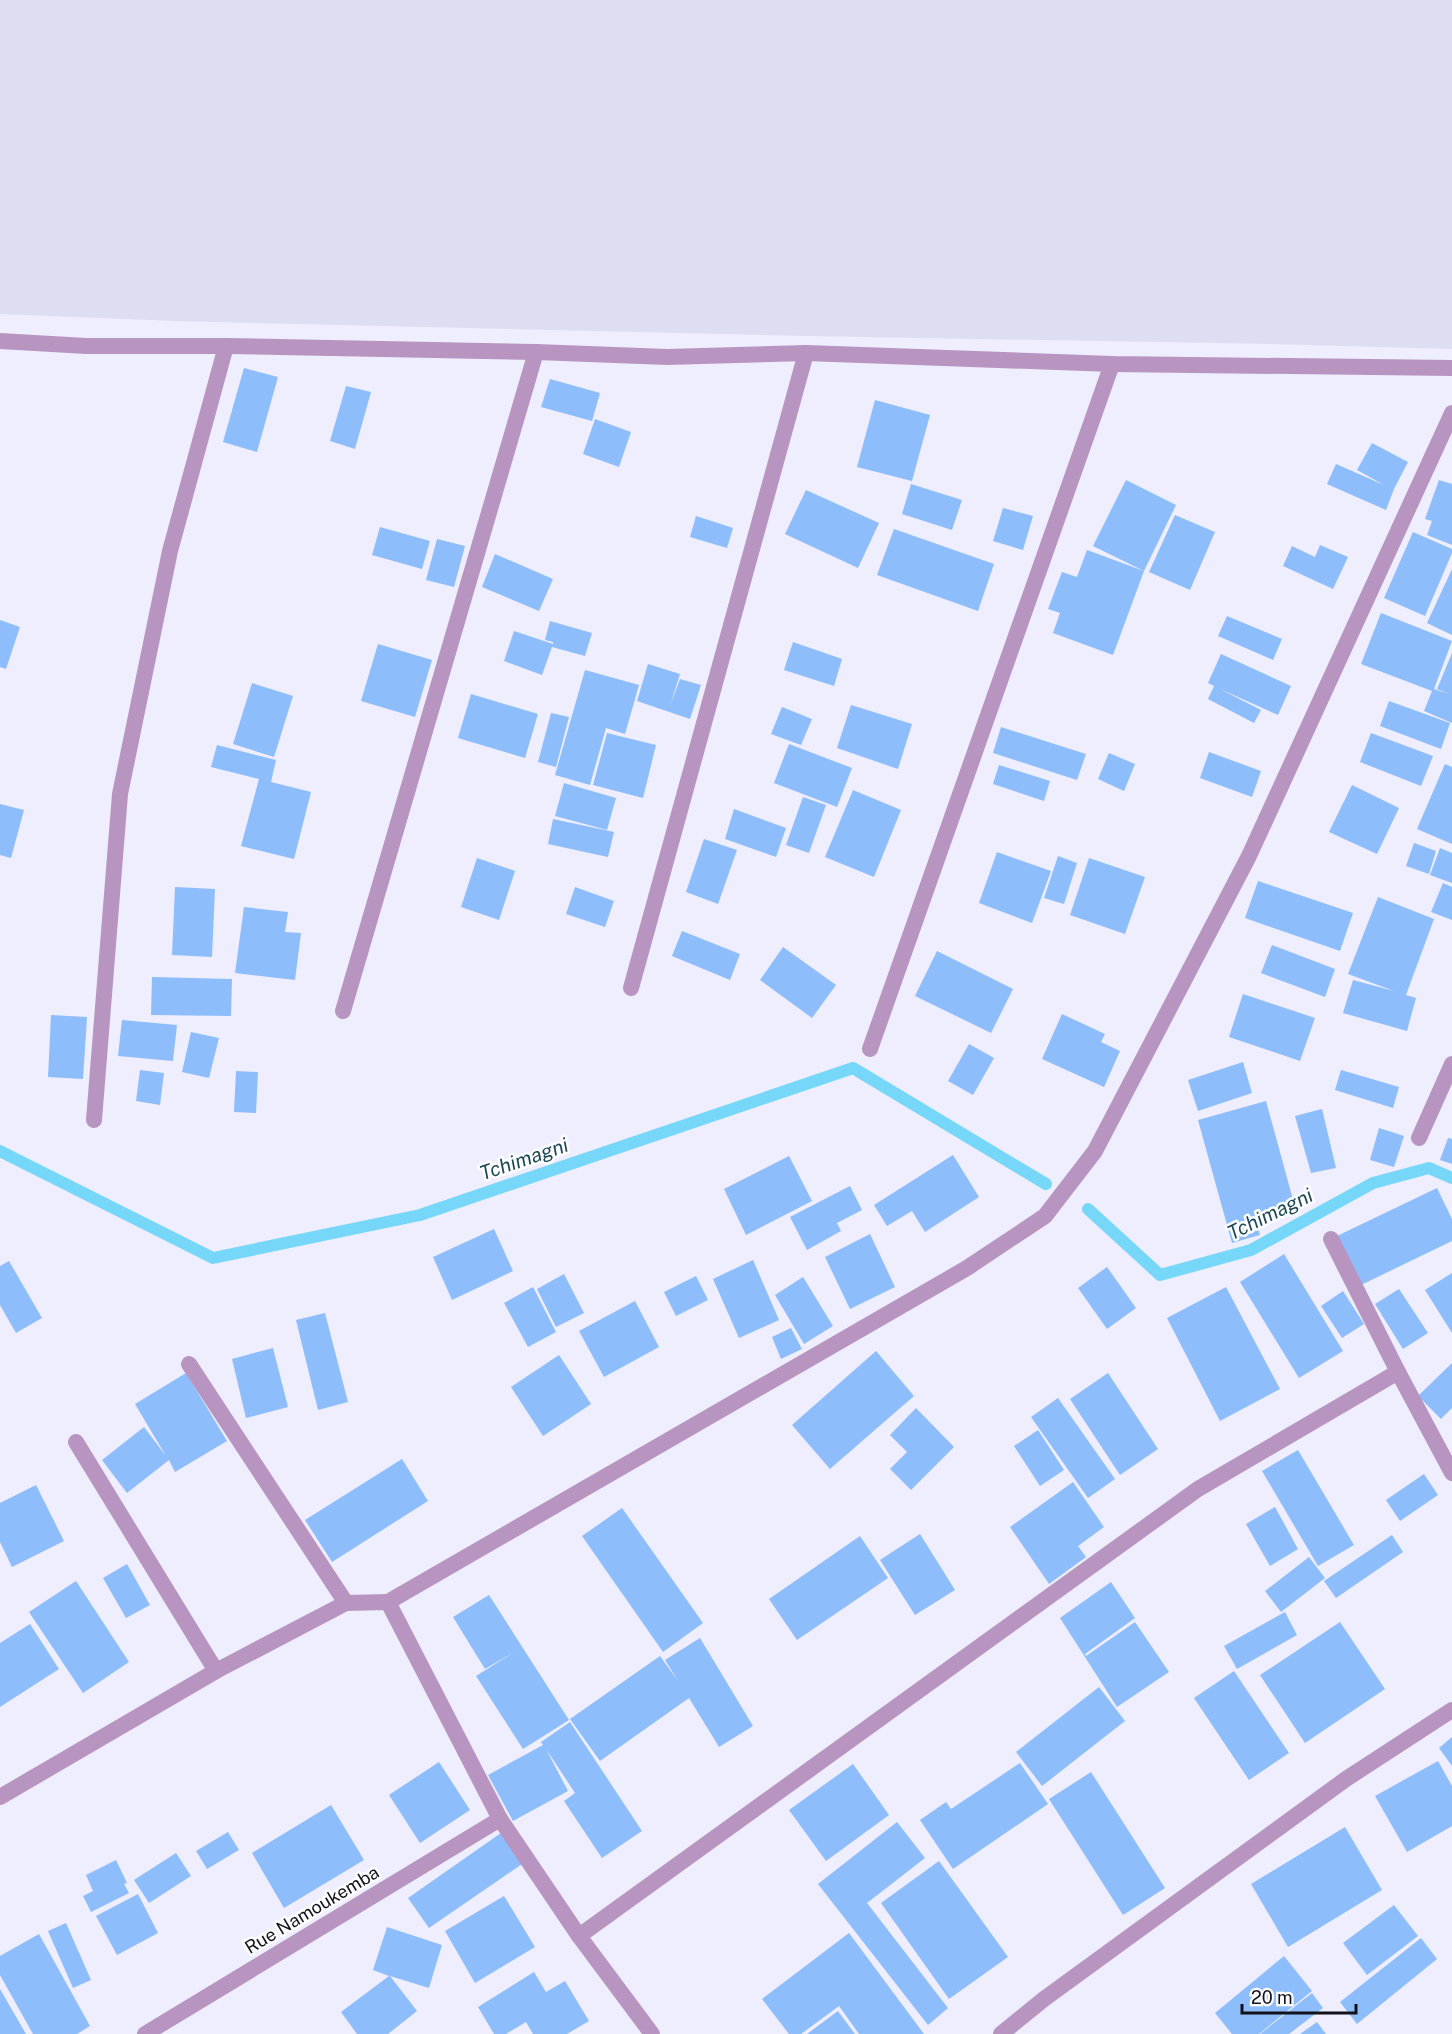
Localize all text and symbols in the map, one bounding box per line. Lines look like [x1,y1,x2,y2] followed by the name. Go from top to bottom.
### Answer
[477,1133,571,1185] water label: Tchimagni
[1223,1183,1317,1245] water label: Tchimagni
[241,1861,383,1958] street label: Rue Namoukemba
[1242,1977,1356,2015] scale bar
[1251,1987,1293,2008] text: 20 m

